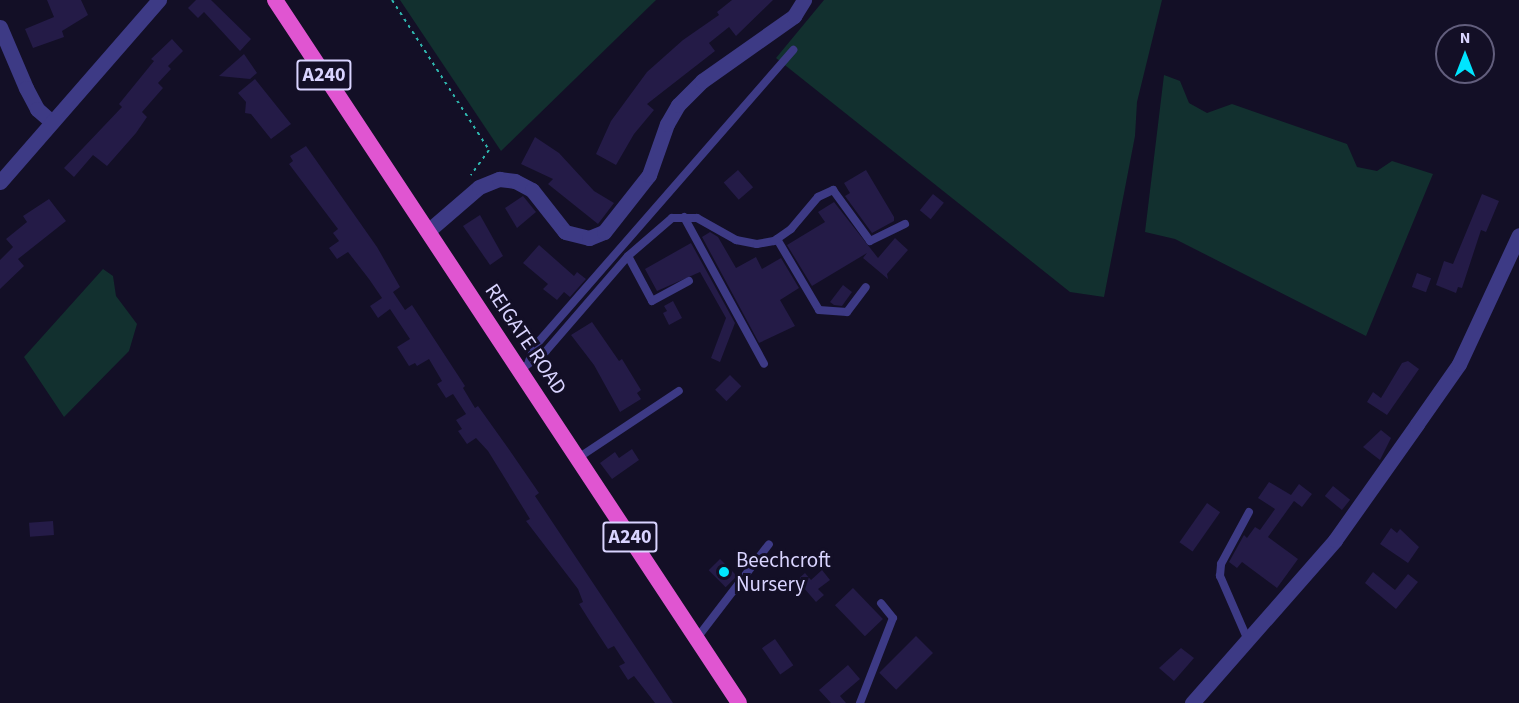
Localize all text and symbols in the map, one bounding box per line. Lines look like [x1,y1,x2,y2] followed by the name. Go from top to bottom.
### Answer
[1435,24,1495,84] north arrow
[1460,27,1470,49] text: N
[296,58,352,92] road number: A240
[480,279,572,399] street label: REIGATE ROAD
[602,520,658,554] road number: A240
[736,547,831,597] place label: Beechcroft Nursery
[717,565,731,579] marker: Beechcroft Nursery

